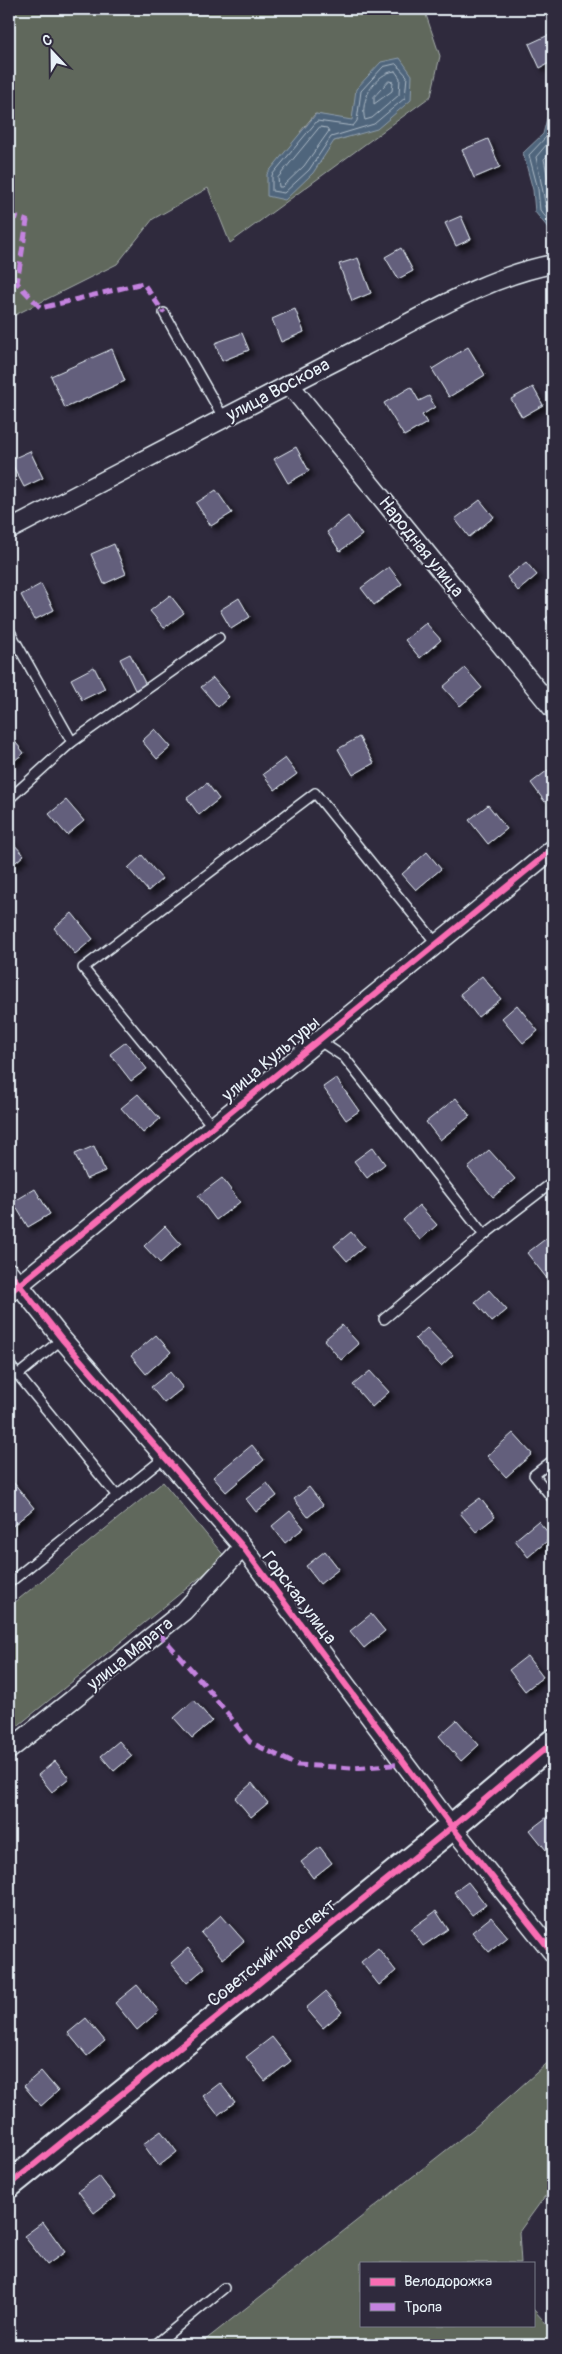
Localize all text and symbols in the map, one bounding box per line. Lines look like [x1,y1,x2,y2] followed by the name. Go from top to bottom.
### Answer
[28,28,78,78] north arrow
[40,31,55,50] text: С
[221,353,334,427] street label: улица Воскова
[373,492,469,602] street label: Народная улица
[216,1011,325,1107] street label: улица Культуры
[256,1547,342,1649] street label: Горская улица
[81,1612,178,1696] street label: улица Марата
[203,1894,341,2012] street label: Советский проспект
[360,2262,534,2326] legend
[404,2272,492,2291] text: Велодорожка
[404,2298,442,2317] text: Тропа

